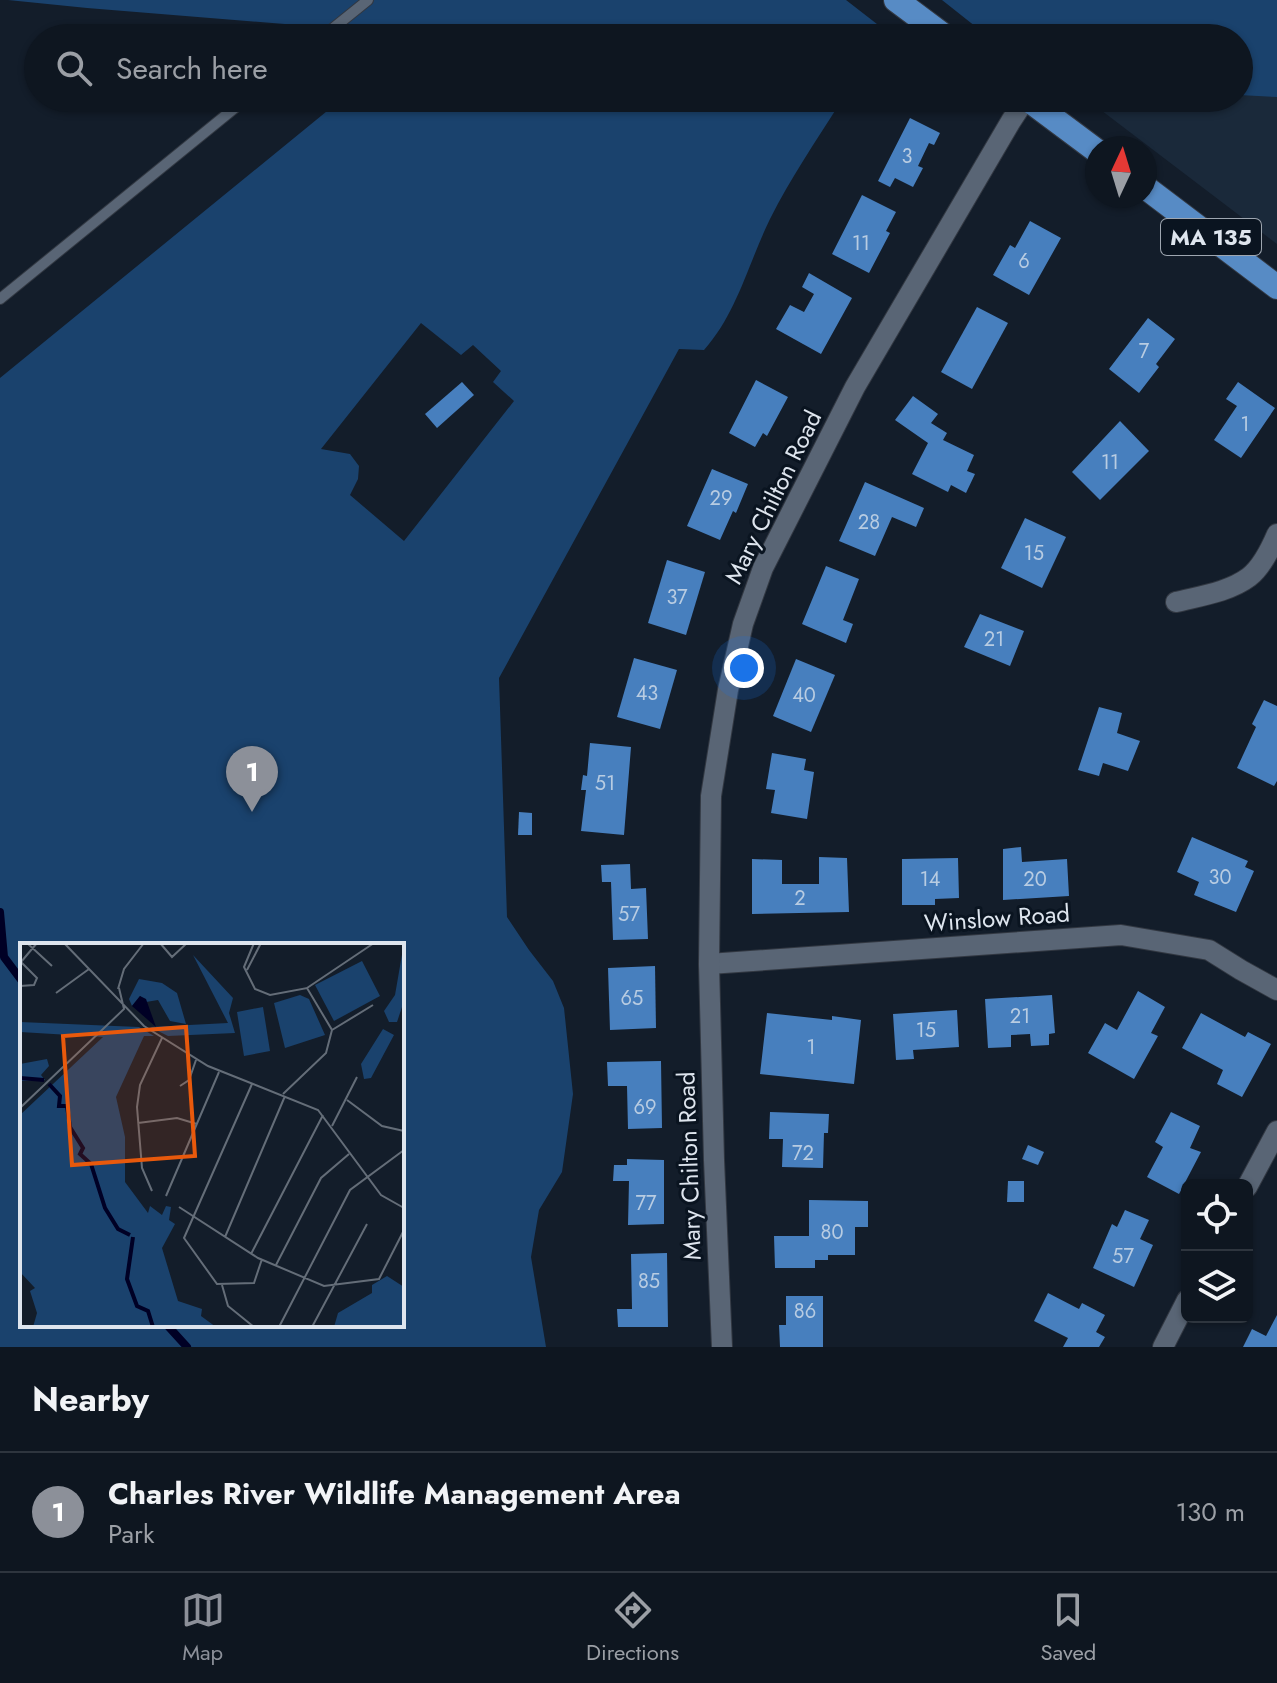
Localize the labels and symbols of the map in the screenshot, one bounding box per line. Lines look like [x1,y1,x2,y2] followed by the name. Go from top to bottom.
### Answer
[1085,136,1157,208] north arrow
[902,142,913,171] house number: 3
[1161,219,1261,255] road number: MA 135
[852,229,870,258] house number: 11
[1018,247,1030,276] house number: 6
[1139,337,1150,366] house number: 7
[716,404,830,590] street label: Mary Chilton Road
[1241,410,1250,439] house number: 1
[1101,448,1119,477] house number: 11
[710,484,732,513] house number: 29
[858,508,880,537] house number: 28
[1024,539,1044,568] house number: 15
[666,583,688,612] house number: 37
[984,625,1004,654] house number: 21
[724,648,764,688] your location
[636,679,658,708] house number: 43
[792,681,816,710] house number: 40
[226,746,278,812] pin: 1
[595,769,615,798] house number: 51
[1209,863,1231,892] house number: 30
[920,865,941,894] house number: 14
[1023,865,1047,894] house number: 20
[794,884,806,913] house number: 2
[923,895,1071,941] street label: Winslow Road
[618,900,640,929] house number: 57
[20,943,404,1327] inset map
[621,984,643,1013] house number: 65
[1010,1002,1030,1031] house number: 21
[916,1016,936,1045] house number: 15
[807,1033,816,1062] house number: 1
[668,1071,710,1261] street label: Mary Chilton Road
[633,1093,657,1122] house number: 69
[792,1139,814,1168] house number: 72
[636,1189,657,1218] house number: 77
[821,1218,843,1247] house number: 80
[1112,1242,1134,1271] house number: 57
[638,1267,660,1296] house number: 85
[794,1297,816,1326] house number: 86

